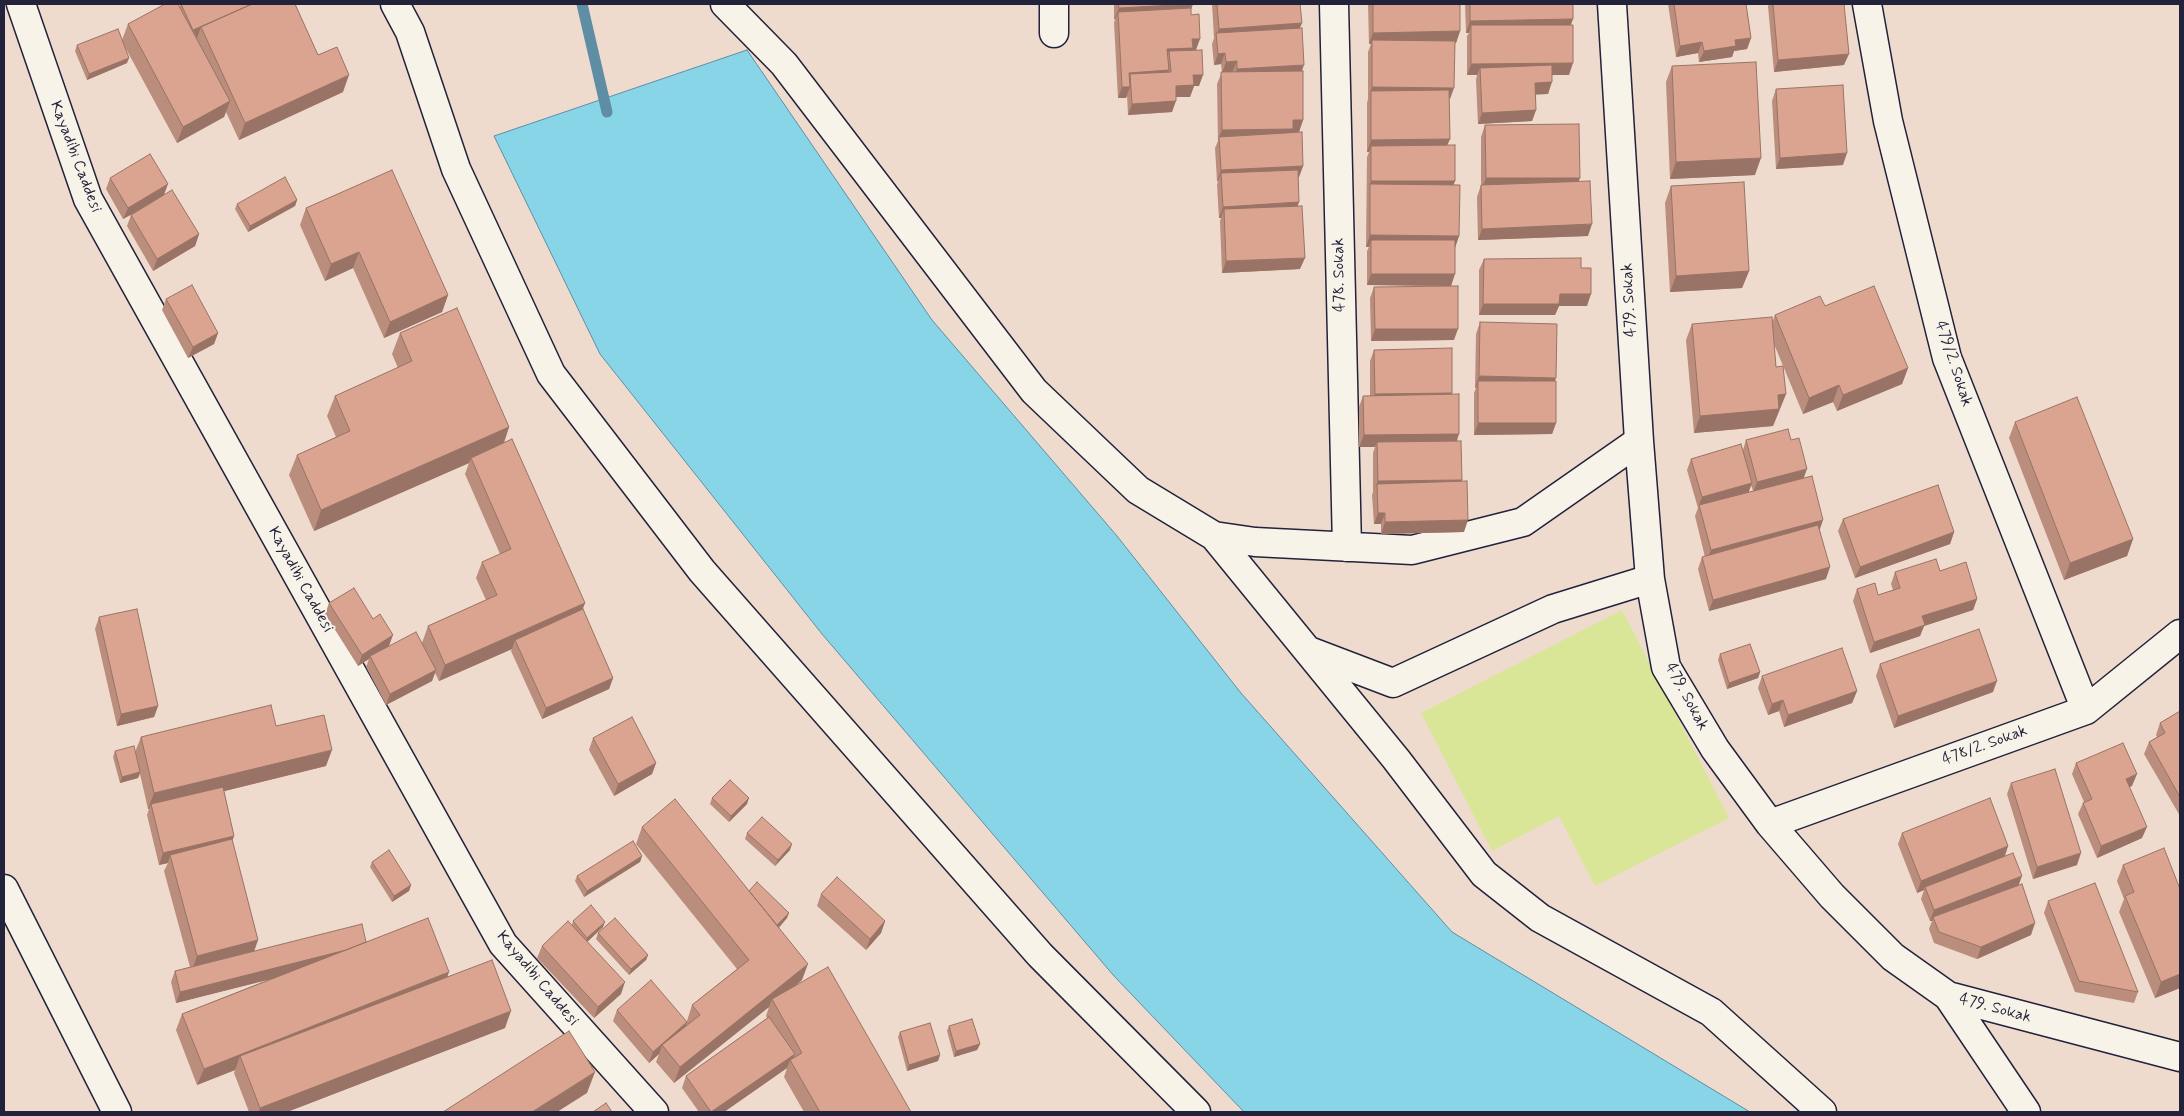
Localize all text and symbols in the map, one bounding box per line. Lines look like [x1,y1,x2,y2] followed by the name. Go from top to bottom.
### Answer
[45,99,105,215] street label: Kayadibi Caddesi
[1330,238,1350,312] street label: 478. Sokak
[1618,263,1642,337] street label: 479. Sokak
[1930,319,1976,409] street label: 479/2. Sokak
[263,524,337,636] street label: Kayadibi Caddesi
[1660,660,1712,734] street label: 479. Sokak
[1940,722,2030,770] street label: 478/2. Sokak
[492,928,582,1030] street label: Kayadibi Caddesi
[1957,990,2033,1028] street label: 479. Sokak

